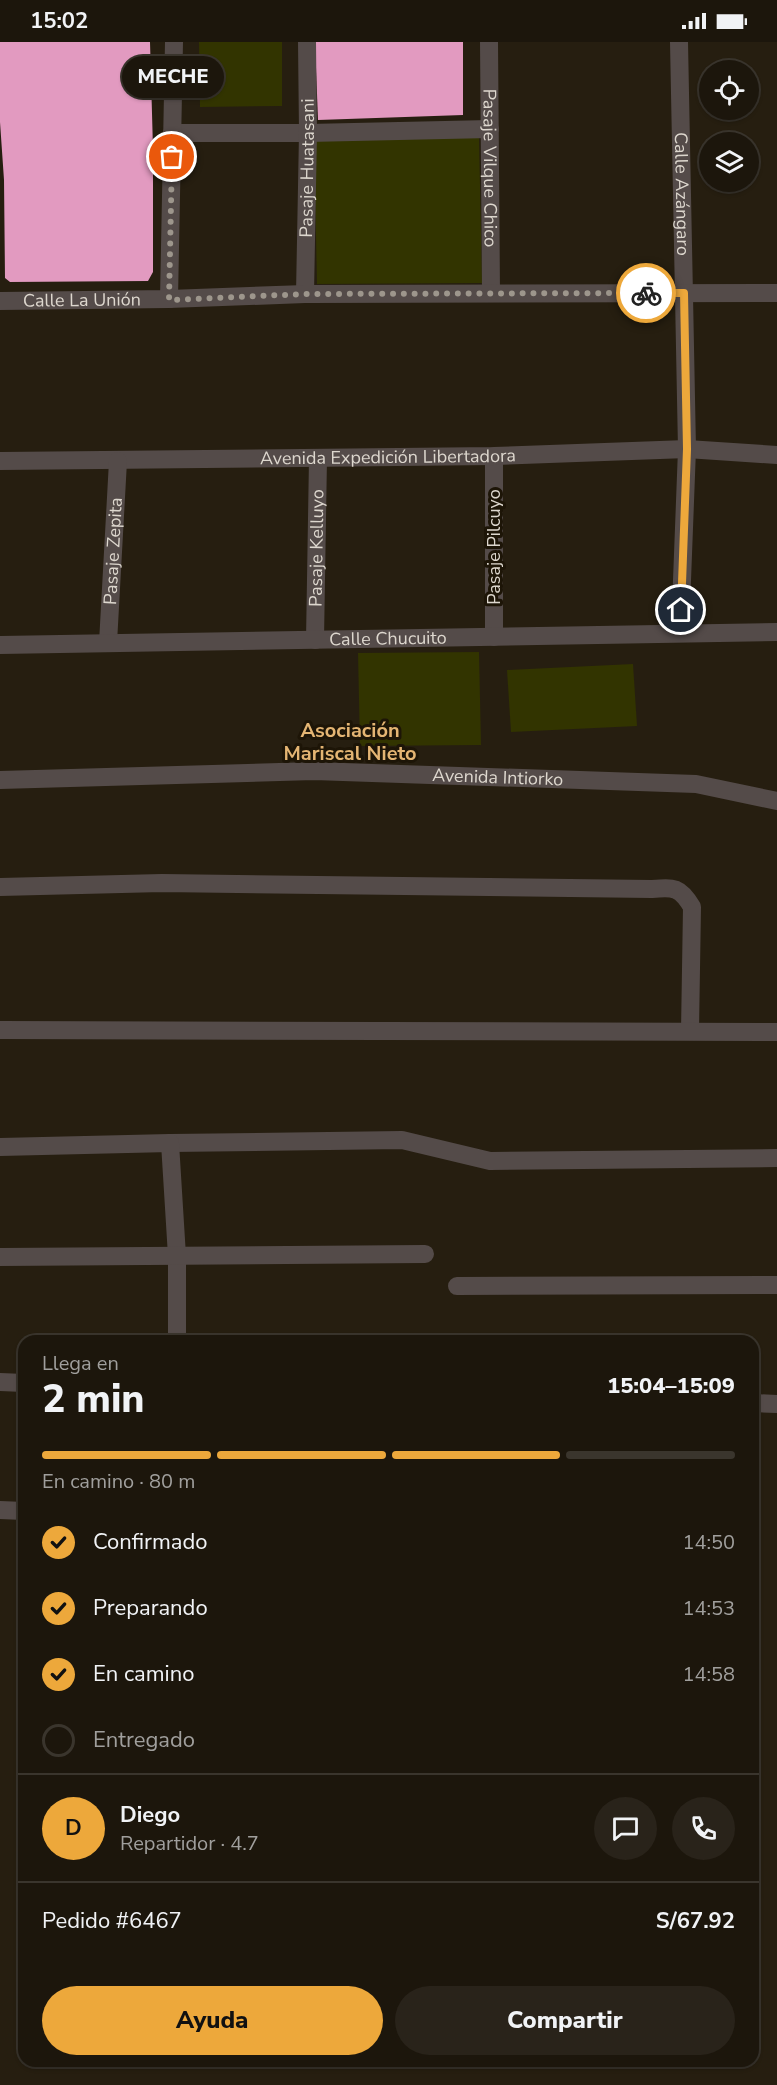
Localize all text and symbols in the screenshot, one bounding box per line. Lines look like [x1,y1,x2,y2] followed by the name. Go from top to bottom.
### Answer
[30,6,88,36] text: 15:02
[121,55,223,97] callout: MECHE
[699,60,759,192] map controls
[699,60,759,120] button: locate
[138,63,209,90] text: MECHE
[477,89,503,247] street label: Pasaje Vilque Chico
[294,98,320,238] street label: Pasaje Huatasani
[146,131,197,182] pin
[669,132,695,256] street label: Calle Azángaro
[699,132,759,192] button: layers
[155,140,188,173] icon: bag
[616,263,676,323] courier
[630,277,663,310] icon: bike
[23,287,141,313] street label: Calle La Unión
[260,443,516,470] street label: Avenida Expedición Libertadora
[304,489,329,607] street label: Pasaje Kelluyo
[482,489,506,605] street label: Pasaje Pilcuyo
[98,497,128,606] street label: Pasaje Zepita
[655,584,706,635] pin
[664,593,697,626] icon: home
[329,626,447,651] street label: Calle Chucuito
[283,717,417,767] district label: Asociación Mariscal Nieto
[432,763,564,791] street label: Avenida Intiorko
[42,1350,119,1377] text: Llega en
[607,1371,735,1401] text: 15:04–15:09
[42,1373,145,1426] text: 2 min
[42,1468,195,1495] text: En camino · 80 m
[42,1526,75,1559] icon: check
[93,1527,208,1557] text: Confirmado
[682,1529,735,1556] text: 14:50
[42,1592,75,1625] icon: check
[93,1593,208,1623] text: Preparando
[682,1595,735,1622] text: 14:53
[42,1658,75,1691] icon: check
[93,1659,194,1689] text: En camino
[682,1661,735,1688] text: 14:58
[93,1725,195,1755] text: Entregado
[594,1797,657,1860] button: chat
[672,1797,735,1860] button: phone
[120,1800,180,1830] text: Diego
[65,1813,82,1843] text: D
[120,1830,259,1857] text: Repartidor · 4.7
[42,1906,182,1936] text: Pedido #6467
[656,1906,735,1936] text: S/67.92
[42,1986,383,2055] button: Ayuda
[395,1986,735,2055] button: Compartir

